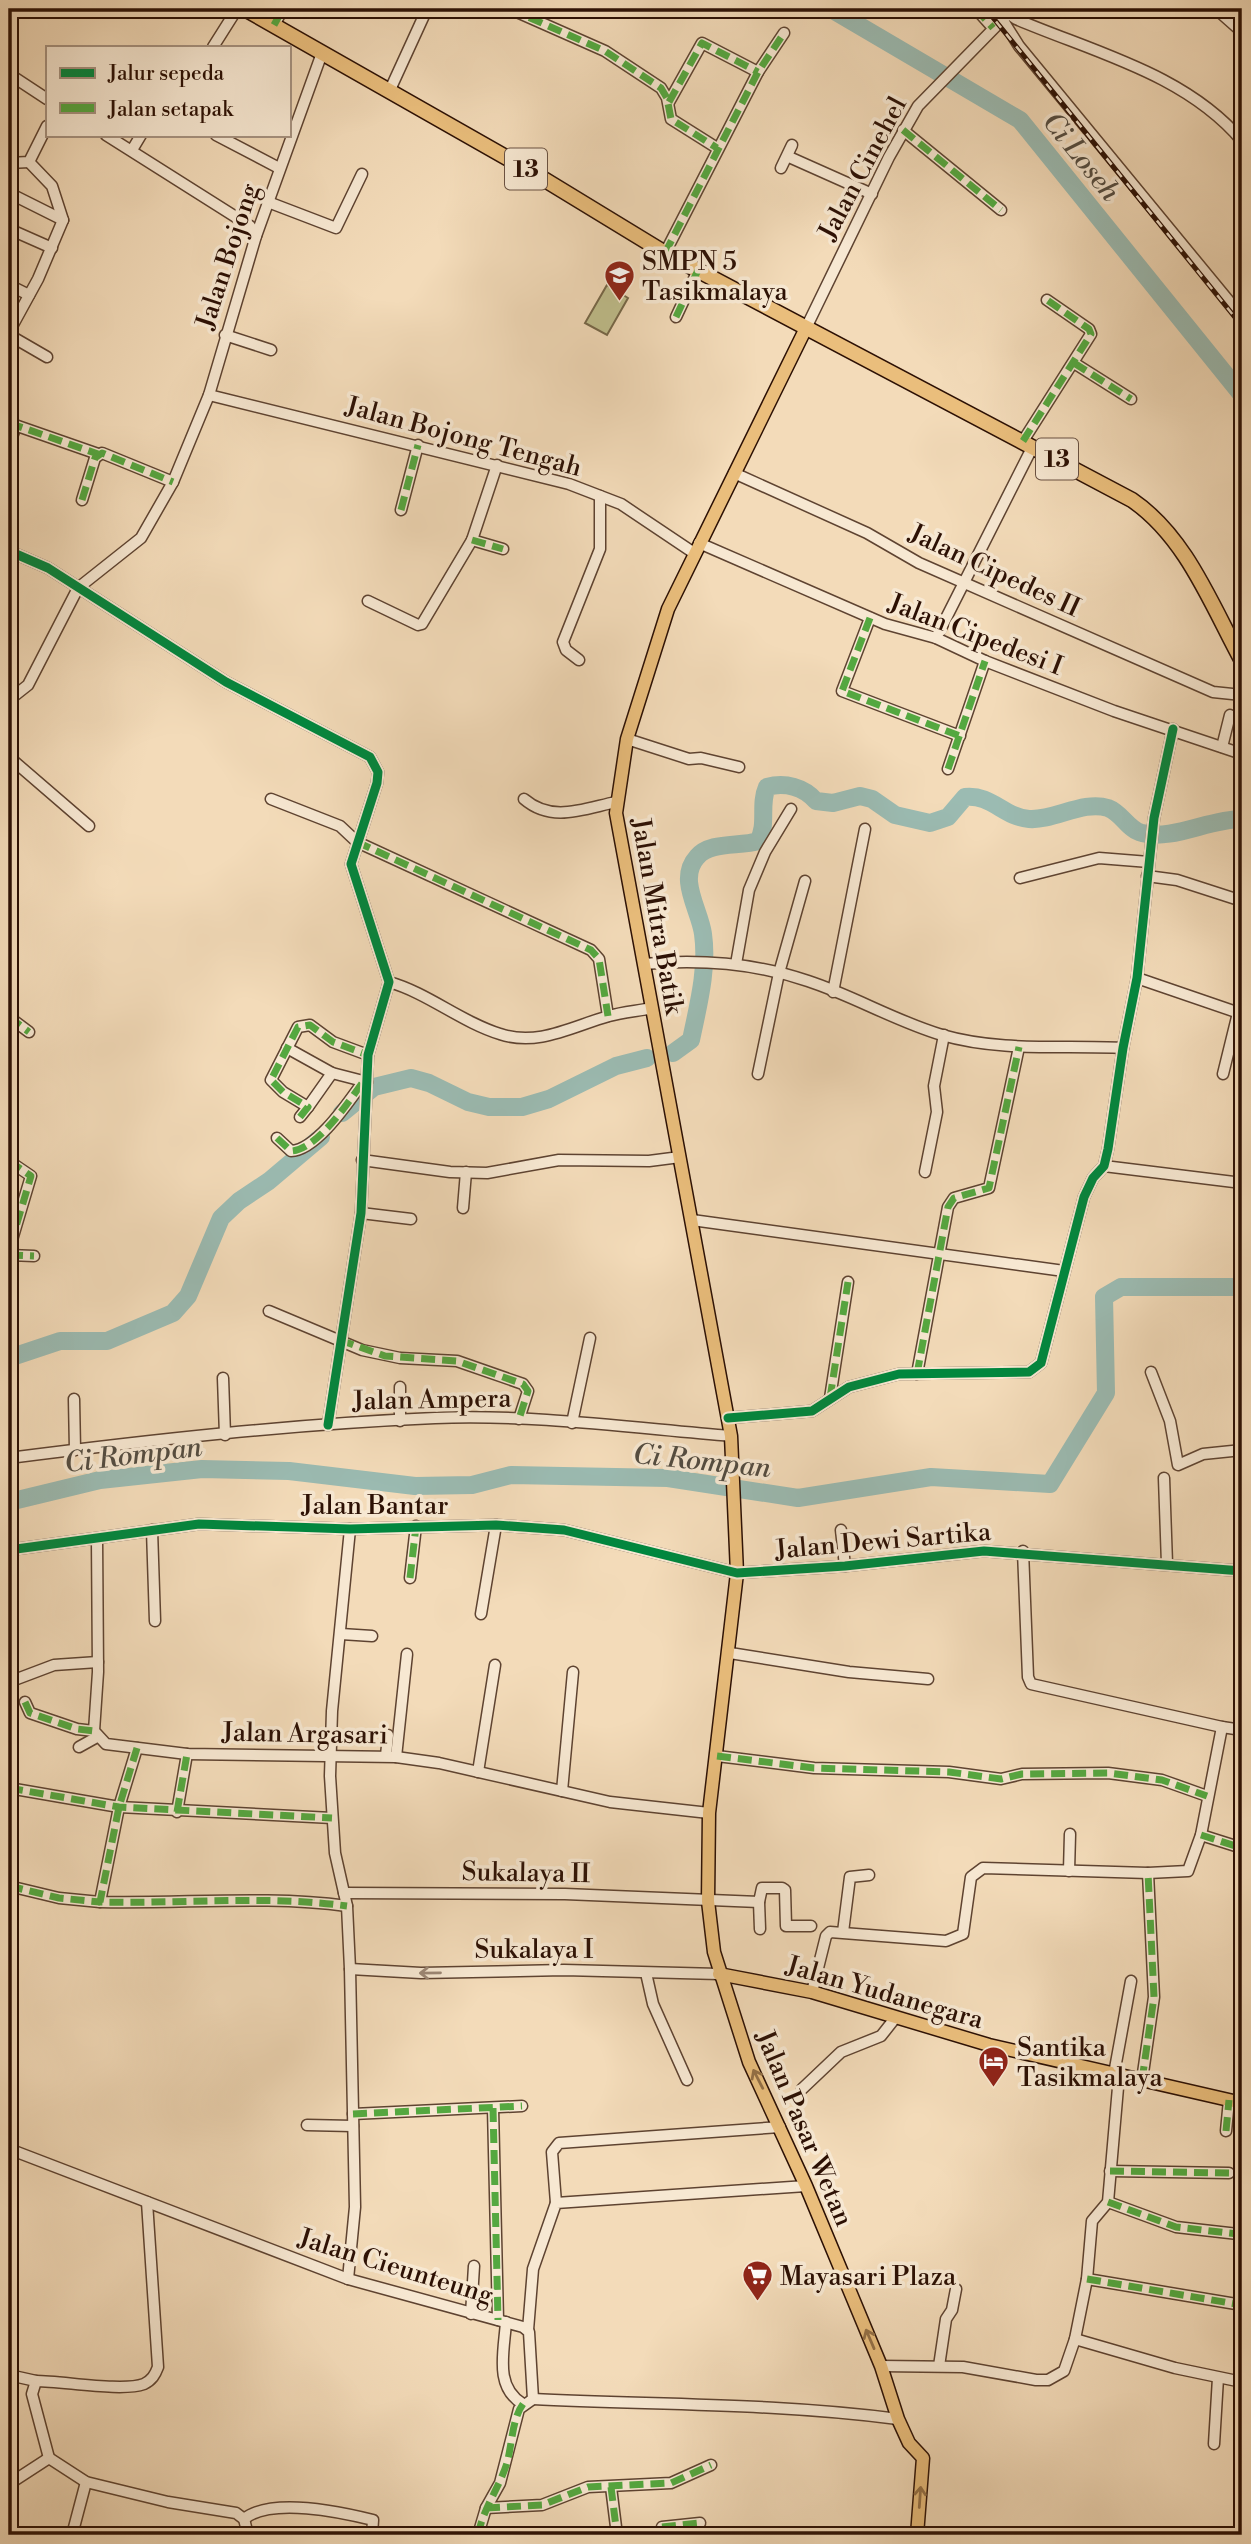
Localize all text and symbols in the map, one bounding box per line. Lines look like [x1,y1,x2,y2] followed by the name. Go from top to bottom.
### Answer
[46,46,290,136] legend
[107,61,225,87] text: Jalur sepeda
[811,91,914,246] street label: Jalan Cinehel
[107,97,234,123] text: Jalan setapak
[1034,105,1128,209] water label: Ci Loseh
[505,148,547,190] road number: 13
[189,179,267,334] street label: Jalan Bojong
[642,246,789,308] place label: SMPN 5 Tasikmalaya
[602,259,636,303] school or university icon: SMPN 5 Tasikmalaya
[341,390,585,484] street label: Jalan Bojong Tengah
[1036,438,1078,480] road number: 13
[903,517,1085,625] street label: Jalan Cipedes II
[883,587,1067,683] street label: Jalan Cipedesi I
[624,815,690,1018] street label: Jalan Mitra Batik
[351,1383,513,1417] street label: Jalan Ampera
[62,1430,204,1481] water label: Ci Rompan
[631,1437,773,1486] water label: Ci Rompan
[301,1490,448,1522] street label: Jalan Bantar
[773,1516,993,1566] street label: Jalan Dewi Sartika
[221,1717,388,1751] street label: Jalan Argasari
[461,1856,591,1890] street label: Sukalaya II
[475,1934,594,1966] street label: Sukalaya I
[781,1949,988,2037] street label: Jalan Yudanegara
[419,1966,442,1980] one-way arrow
[748,2025,860,2231] street label: Jalan Pasar Wetan
[1017,2032,1164,2094] place label: Santika Tasikmalaya
[977,2045,1011,2089] hotel icon: Santika Tasikmalaya
[750,2069,764,2090] one-way arrow
[294,2222,497,2312] street label: Jalan Cieunteung
[740,2259,774,2303] supermarket icon: Mayasari Plaza
[780,2261,957,2293] place label: Mayasari Plaza
[863,2329,876,2350] one-way arrow
[914,2486,927,2509] one-way arrow

